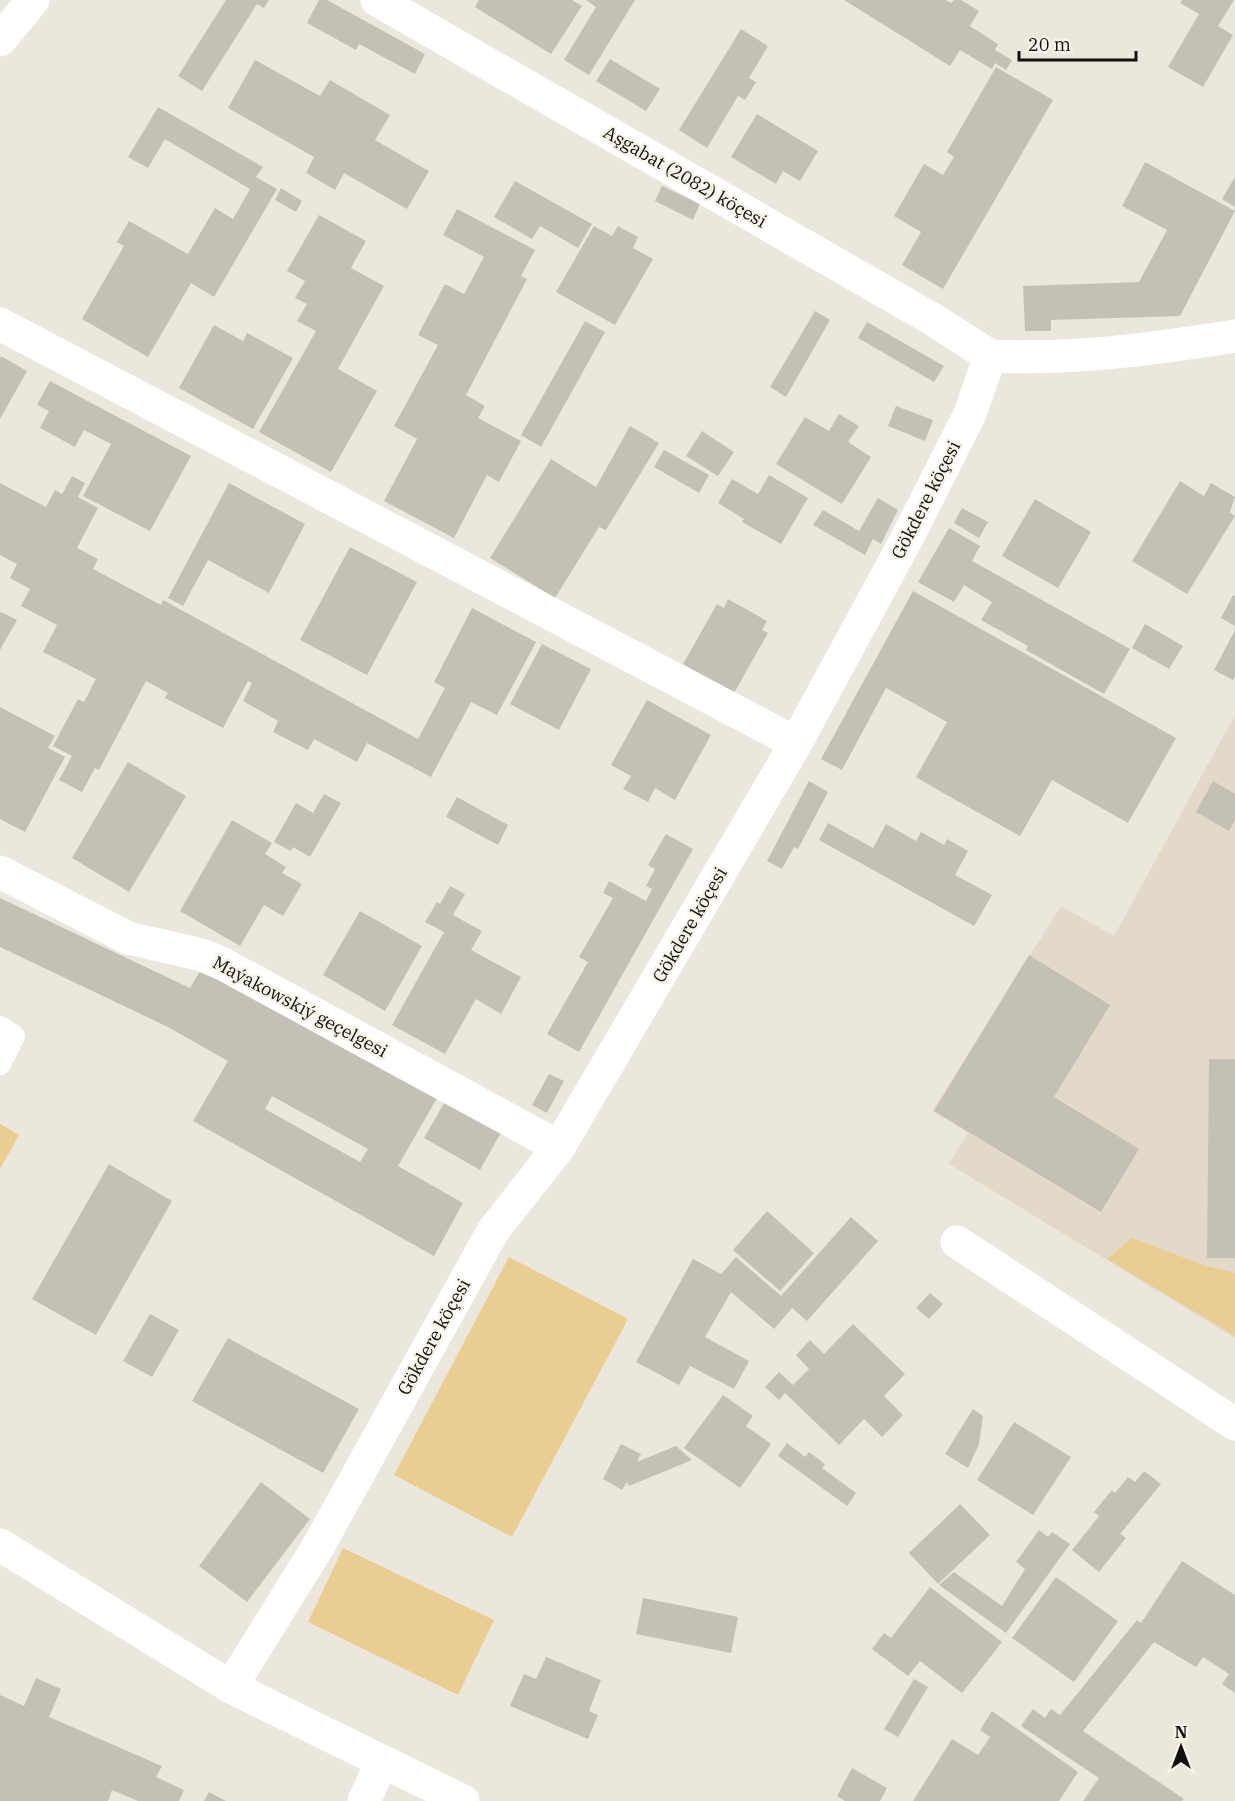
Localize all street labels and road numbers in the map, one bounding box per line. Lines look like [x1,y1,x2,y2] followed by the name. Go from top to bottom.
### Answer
[600,120,771,233] street label: Aşgabat (2082) köçesi
[886,437,965,563] street label: Gökdere köçesi
[647,863,732,987] street label: Gökdere köçesi
[209,951,392,1063] street label: Maýakowskiý geçelgesi
[392,1274,475,1399] street label: Gökdere köçesi

